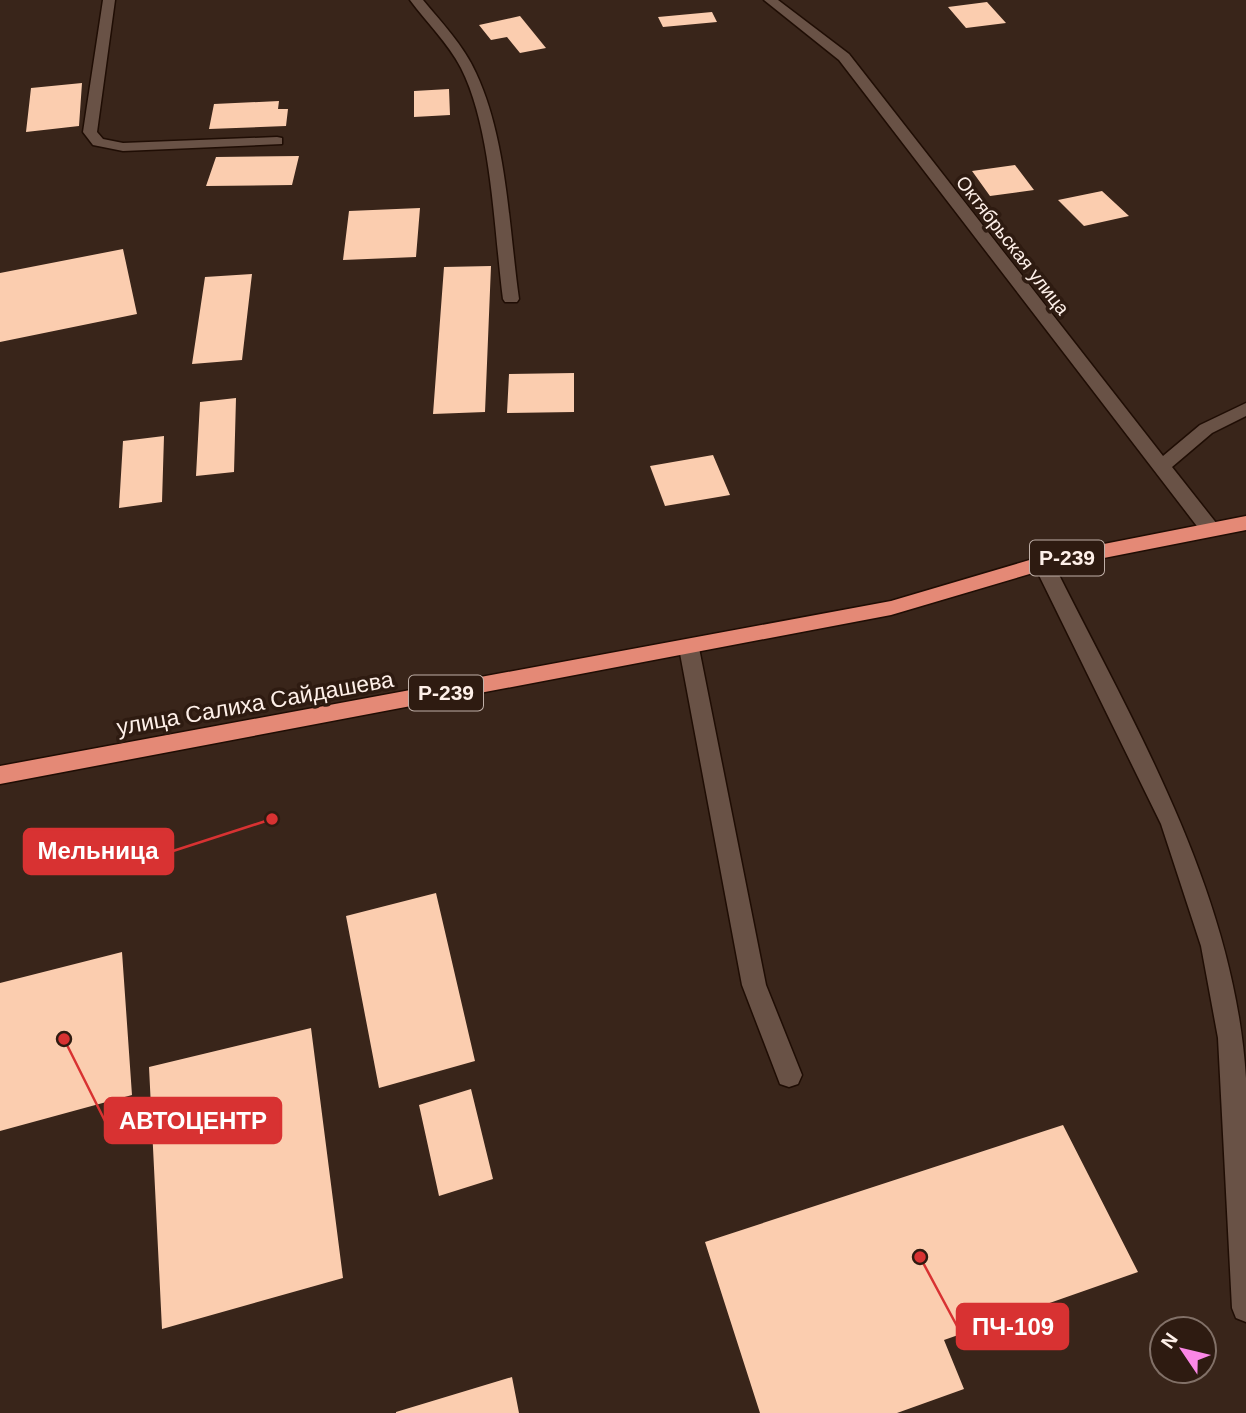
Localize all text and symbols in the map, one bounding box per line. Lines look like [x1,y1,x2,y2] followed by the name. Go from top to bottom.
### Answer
[952,172,1074,319] street label: Октябрьская улица
[1030,540,1104,576] road number: Р-239
[115,666,396,740] street label: улица Салиха Сайдашева
[409,676,483,710] road number: Р-239
[24,829,173,874] callout: Мельница
[38,837,159,864] text: Мельница
[105,1098,281,1143] callout: АВТОЦЕНТР
[119,1107,267,1134] text: АВТОЦЕНТР
[957,1304,1068,1349] callout: ПЧ-109
[972,1313,1054,1340] text: ПЧ-109
[1148,1315,1218,1385] north arrow
[1157,1329,1182,1352] text: N

